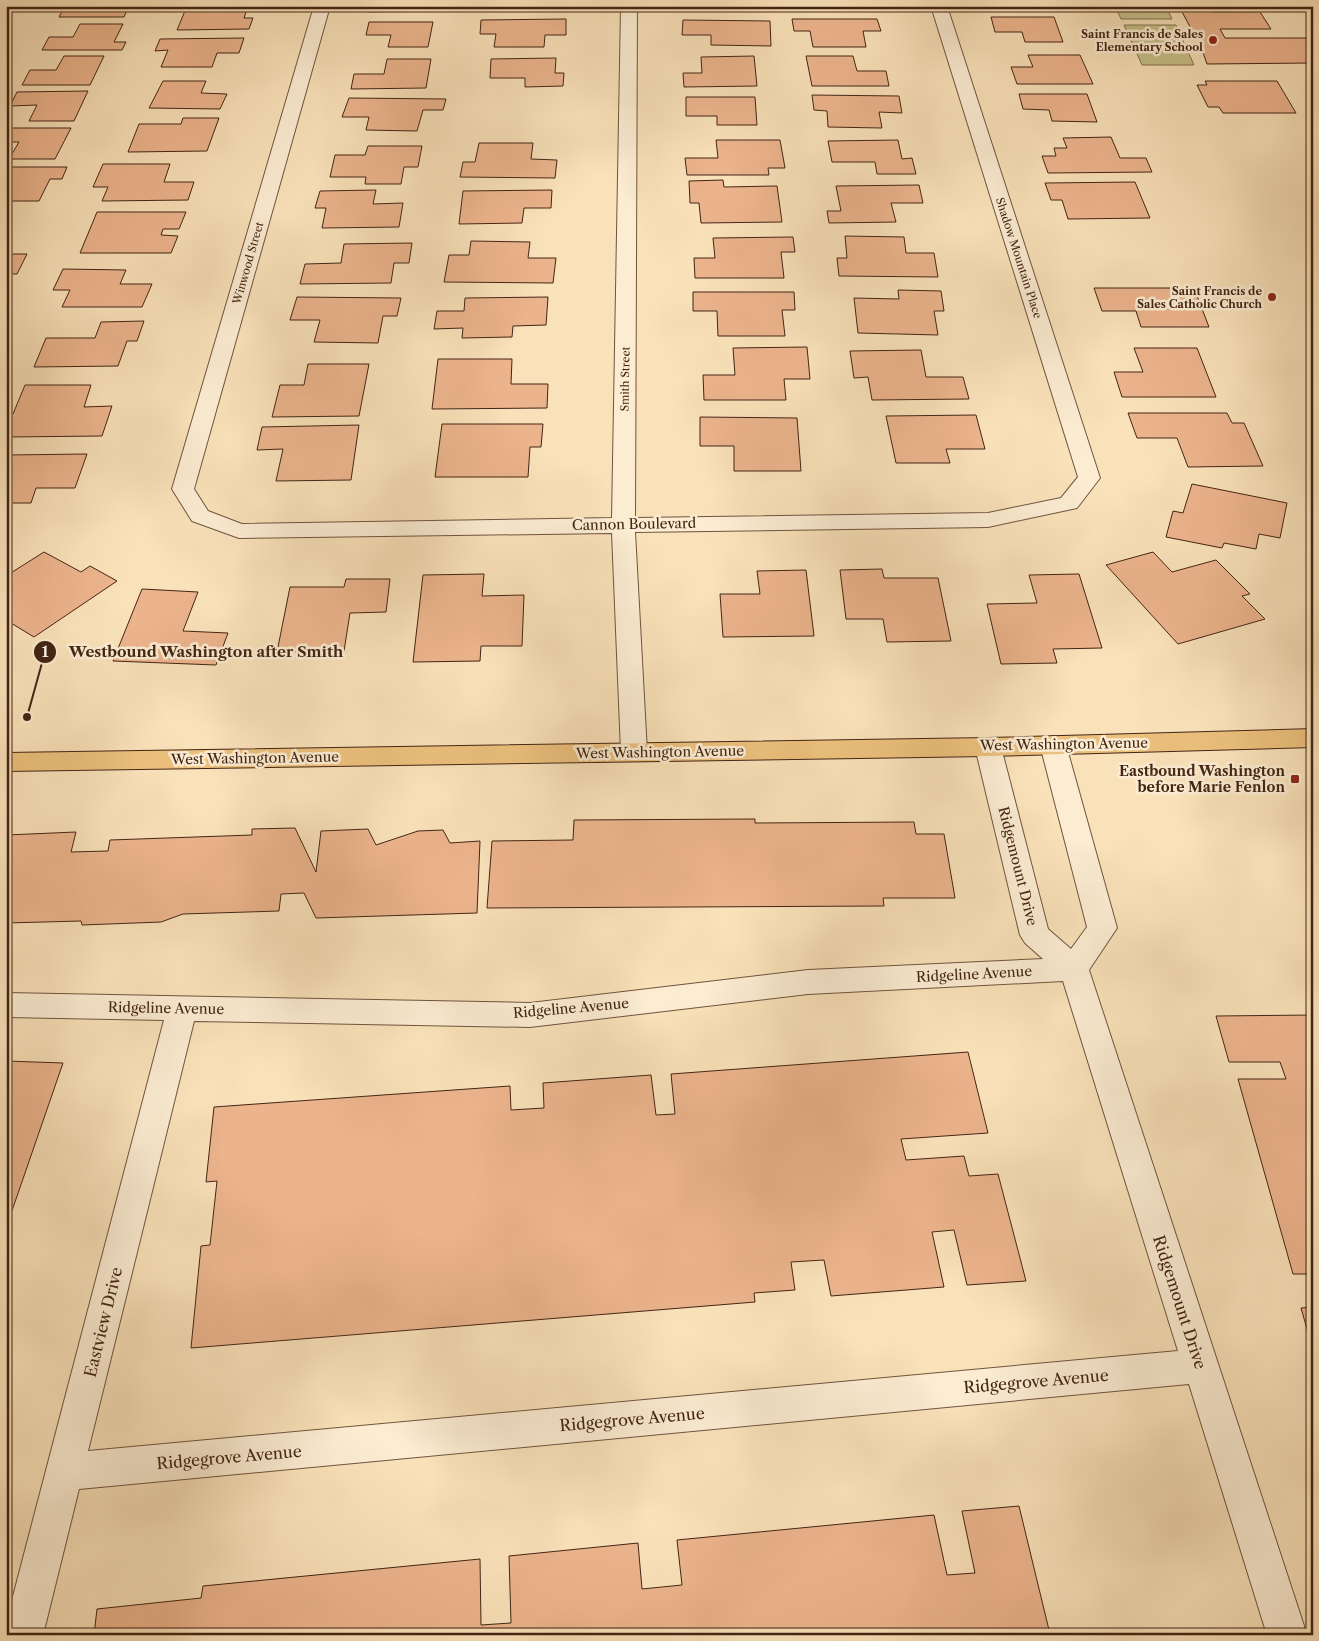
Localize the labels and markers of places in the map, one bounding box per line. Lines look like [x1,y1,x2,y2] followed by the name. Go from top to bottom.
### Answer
[1081,27,1203,54] place label: Saint Francis de Sales Elementary School
[1207,34,1219,46] marker: Saint Francis de Sales Elementary School
[1137,284,1262,311] place label: Saint Francis de Sales Catholic Church
[1266,291,1278,303] marker: Saint Francis de Sales Catholic Church
[33,637,353,667] callout: Westbound Washington after Smith
[1119,762,1285,796] place label: Eastbound Washington before Marie Fenlon
[1289,773,1301,785] marker: Eastbound Washington before Marie Fenlon

